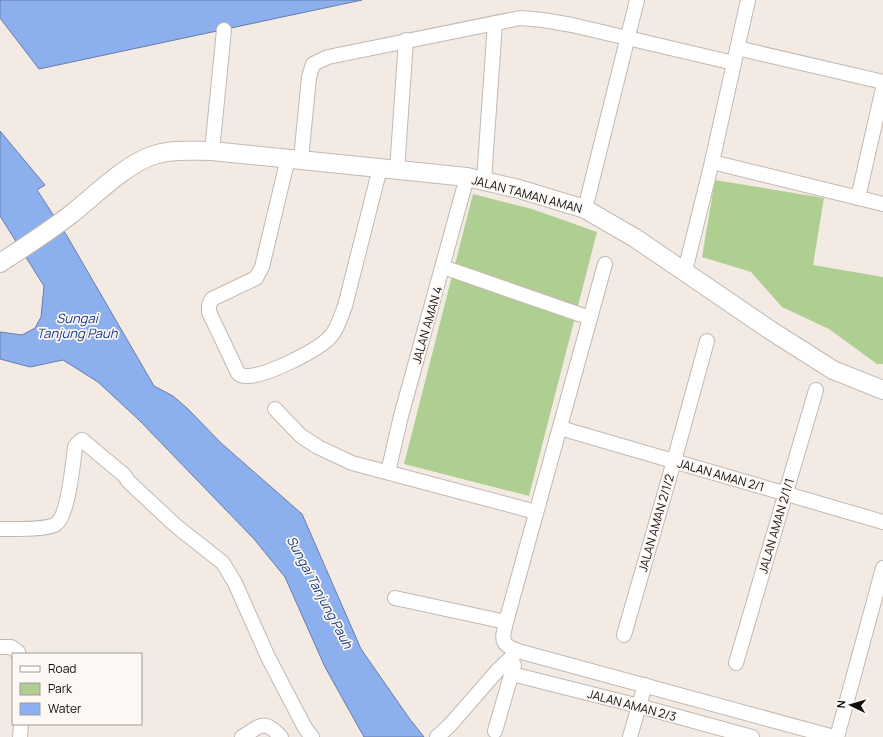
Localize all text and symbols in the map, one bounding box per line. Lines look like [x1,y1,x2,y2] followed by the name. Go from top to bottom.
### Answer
[470,171,584,217] street label: JALAN TAMAN AMAN
[408,284,446,366] street label: JALAN AMAN 4
[37,309,119,342] water label: Sungai Tanjung Pauh
[676,455,766,495] street label: JALAN AMAN 2/1
[634,472,678,574] street label: JALAN AMAN 2/1/2
[754,476,798,576] street label: JALAN AMAN 2/1/1
[283,533,358,653] water label: Sungai Tanjung Pauh
[12,653,142,725] legend
[48,660,76,677] text: Road
[48,680,73,697] text: Park
[586,685,678,725] street label: JALAN AMAN 2/3
[831,685,871,725] north arrow
[833,699,848,709] text: N
[48,700,82,717] text: Water

